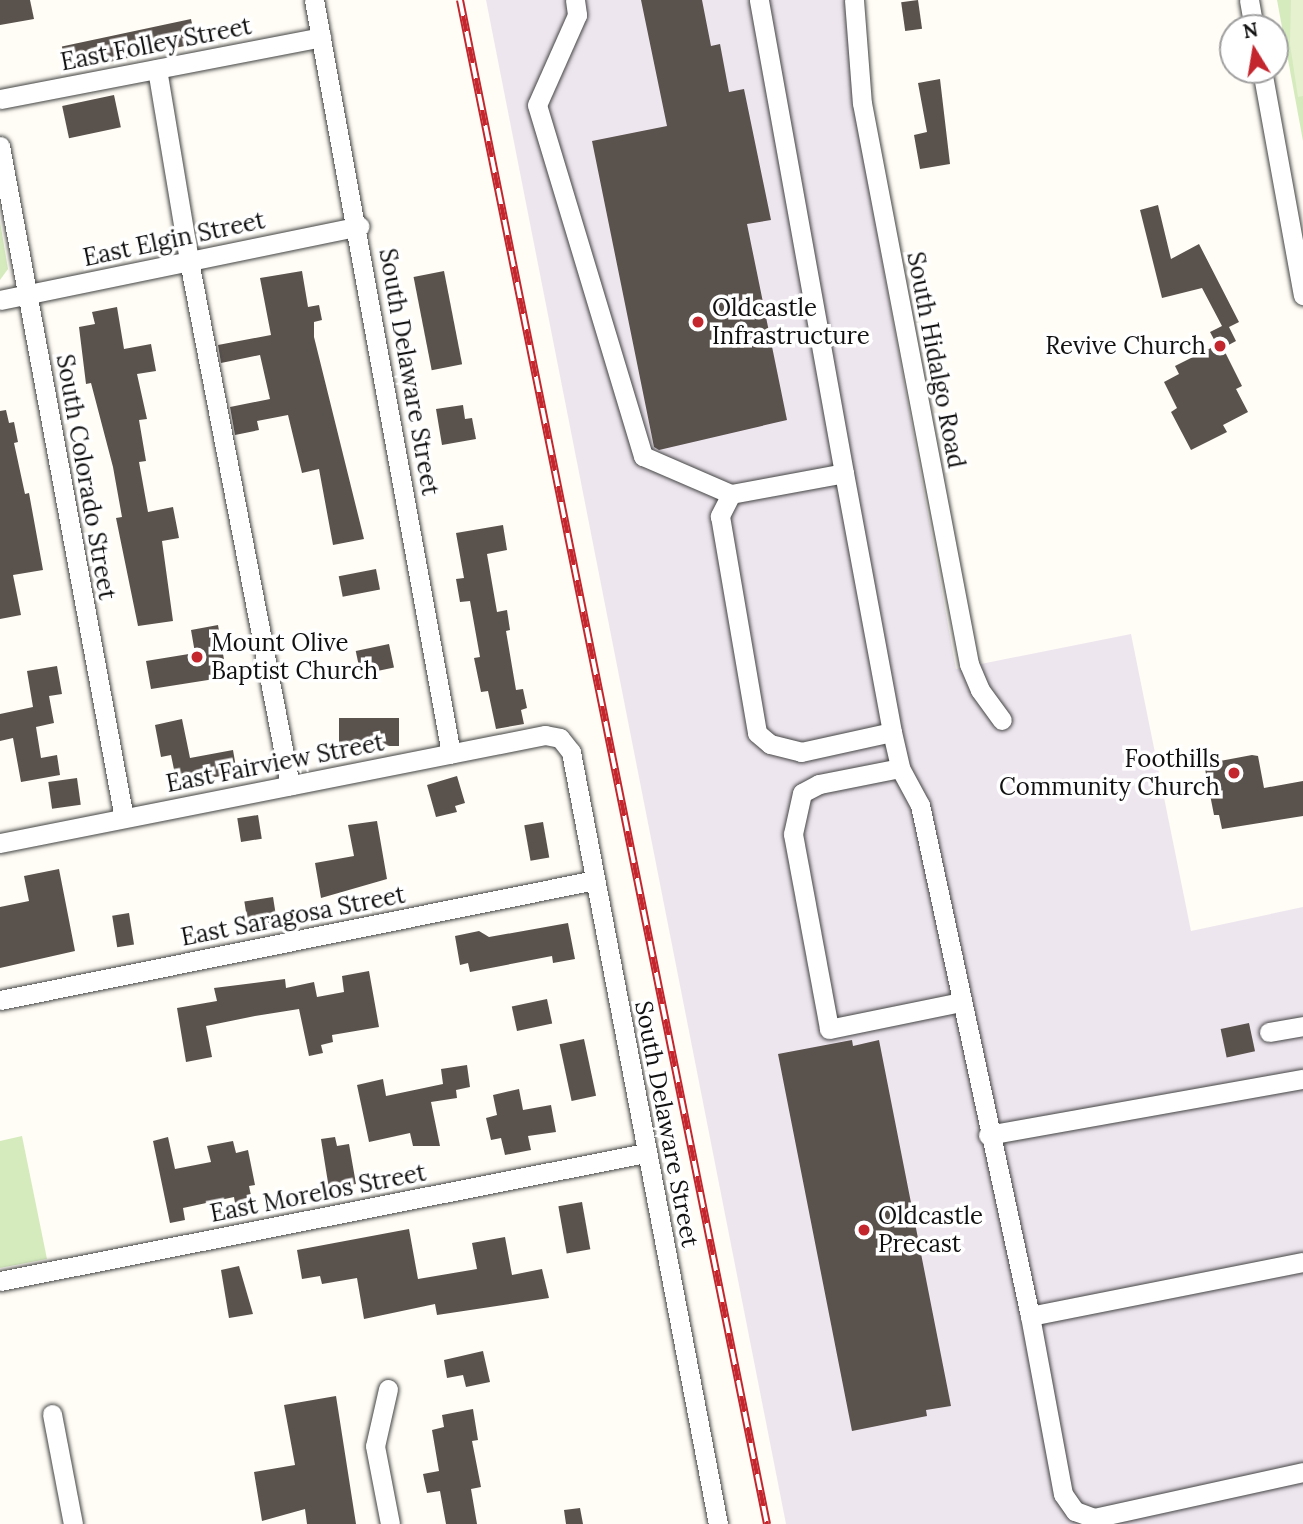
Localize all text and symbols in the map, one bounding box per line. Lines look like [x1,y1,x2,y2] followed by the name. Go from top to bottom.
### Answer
[58,11,254,77] street label: East Folley Street
[1219,14,1289,84] north arrow
[1241,17,1260,44] text: N
[81,206,267,272] street label: East Elgin Street
[373,246,445,498] street label: South Delaware Street
[901,249,971,471] street label: South Hidalgo Road
[712,294,870,350] place label: Oldcastle Infrastructure
[690,314,706,330] marker: Oldcastle Infrastructure
[1045,332,1206,360] place label: Revive Church
[1212,338,1228,354] marker: Revive Church
[50,352,122,602] street label: South Colorado Street
[211,629,378,685] place label: Mount Olive Baptist Church
[189,649,205,665] marker: Mount Olive Baptist Church
[164,728,386,798] street label: East Fairview Street
[999,745,1220,801] place label: Foothills Community Church
[1226,765,1242,781] marker: Foothills Community Church
[179,880,407,952] street label: East Saragosa Street
[629,998,705,1250] street label: South Delaware Street
[208,1158,428,1228] street label: East Morelos Street
[878,1202,983,1258] place label: Oldcastle Precast
[856,1222,872,1238] marker: Oldcastle Precast

